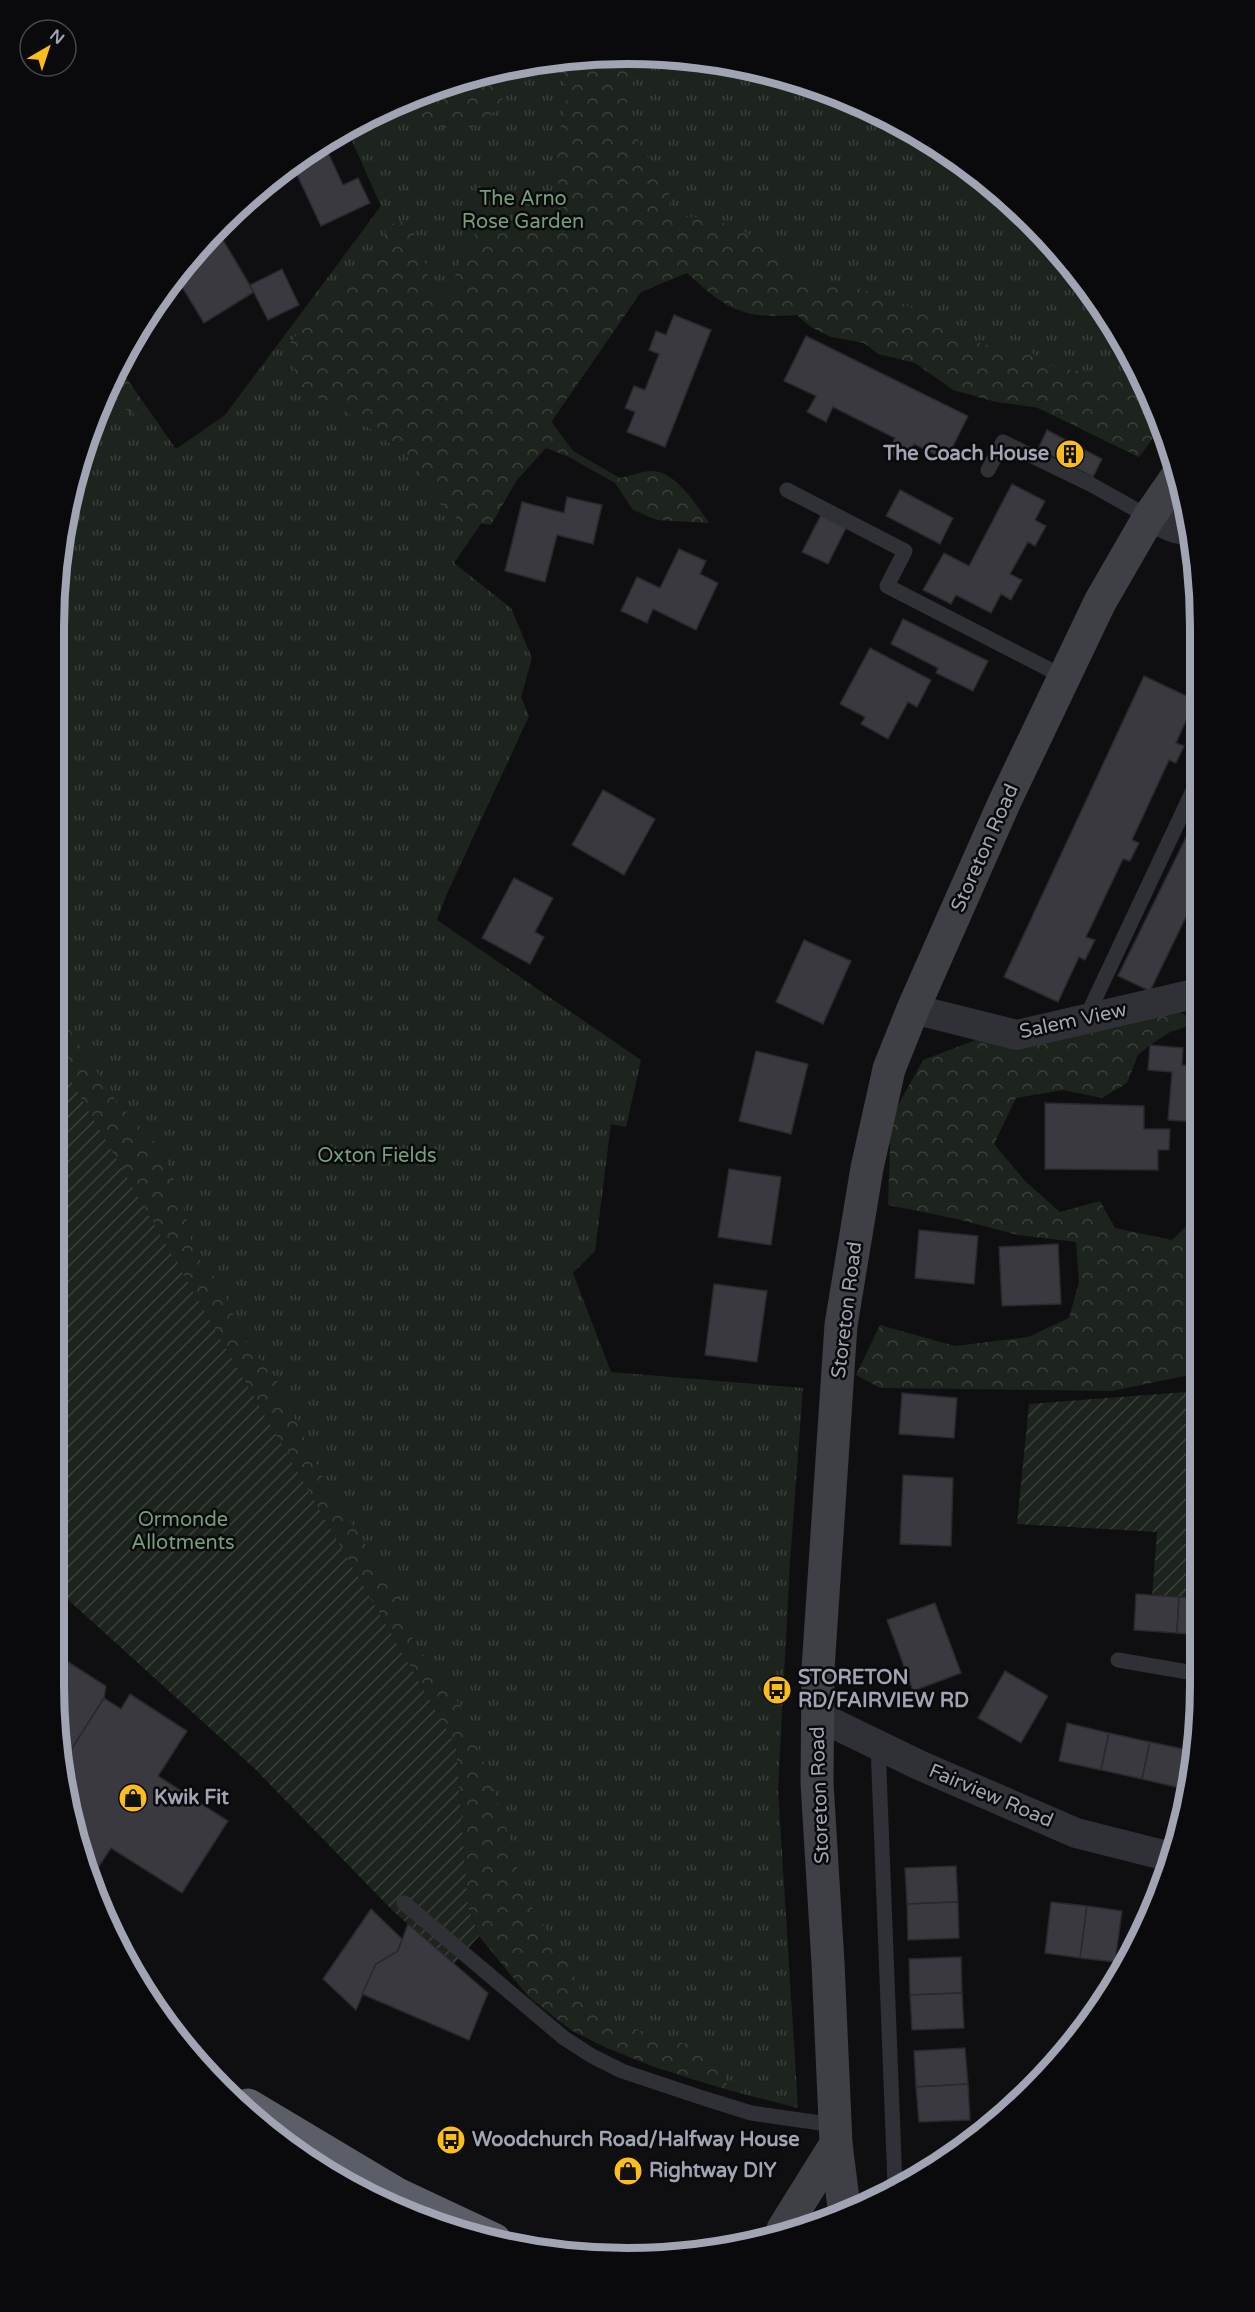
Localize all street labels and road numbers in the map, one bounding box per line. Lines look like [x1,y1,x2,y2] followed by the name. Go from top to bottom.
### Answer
[946,780,1024,916] street label: Storeton Road
[1017,998,1129,1044] street label: Salem View
[827,1240,867,1380] street label: Storeton Road
[806,1726,834,1864] street label: Storeton Road
[925,1759,1057,1833] street label: Fairview Road

